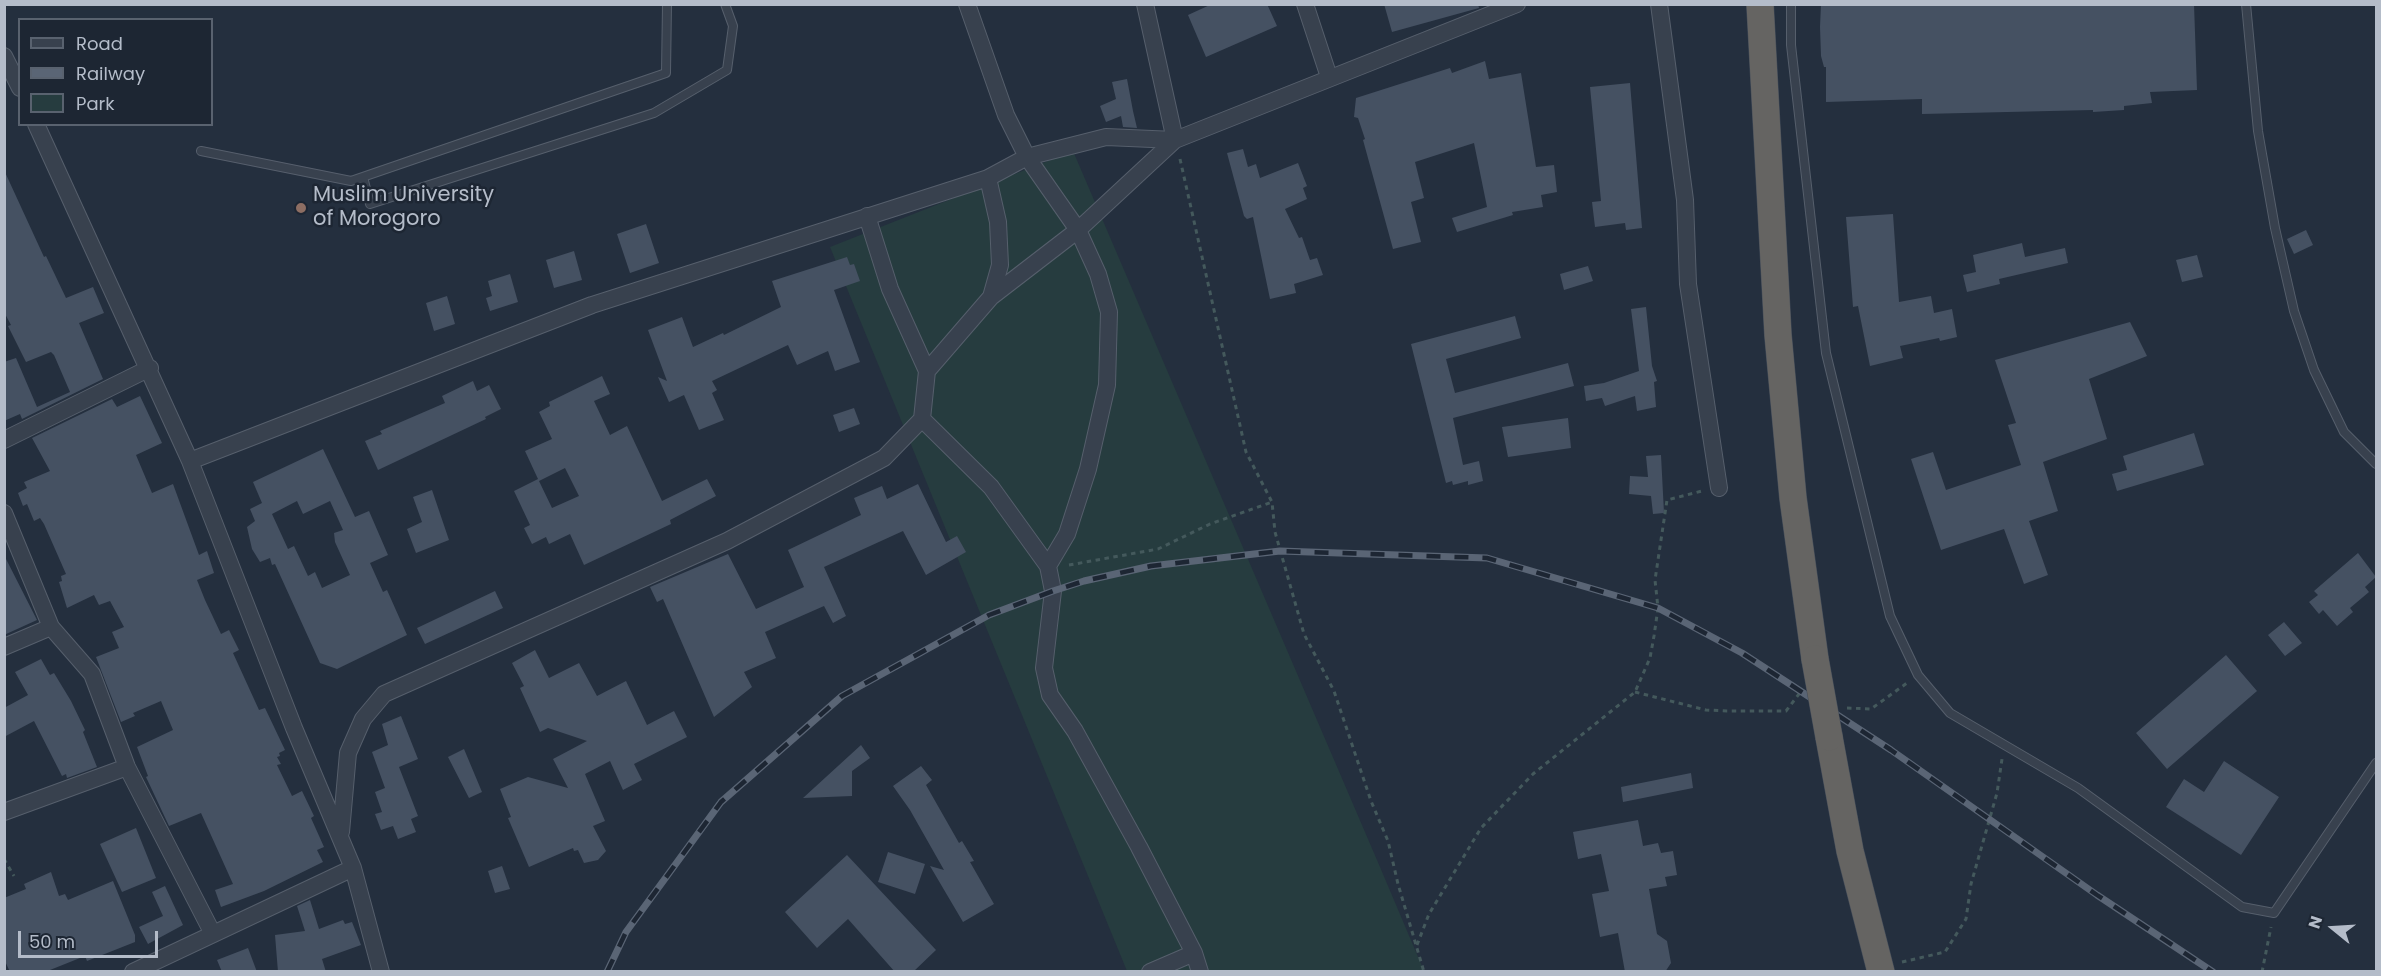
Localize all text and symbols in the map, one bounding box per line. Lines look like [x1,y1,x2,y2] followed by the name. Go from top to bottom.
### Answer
[18,18,213,126] legend
[76,31,123,56] text: Road
[76,61,145,86] text: Railway
[76,91,115,116] text: Park
[313,183,494,233] place label: Muslim University of Morogoro
[294,201,308,215] marker: Muslim University of Morogoro
[2303,898,2363,958] north arrow
[2303,913,2328,932] text: N
[21,919,160,957] scale bar
[29,929,75,954] text: 50 m

